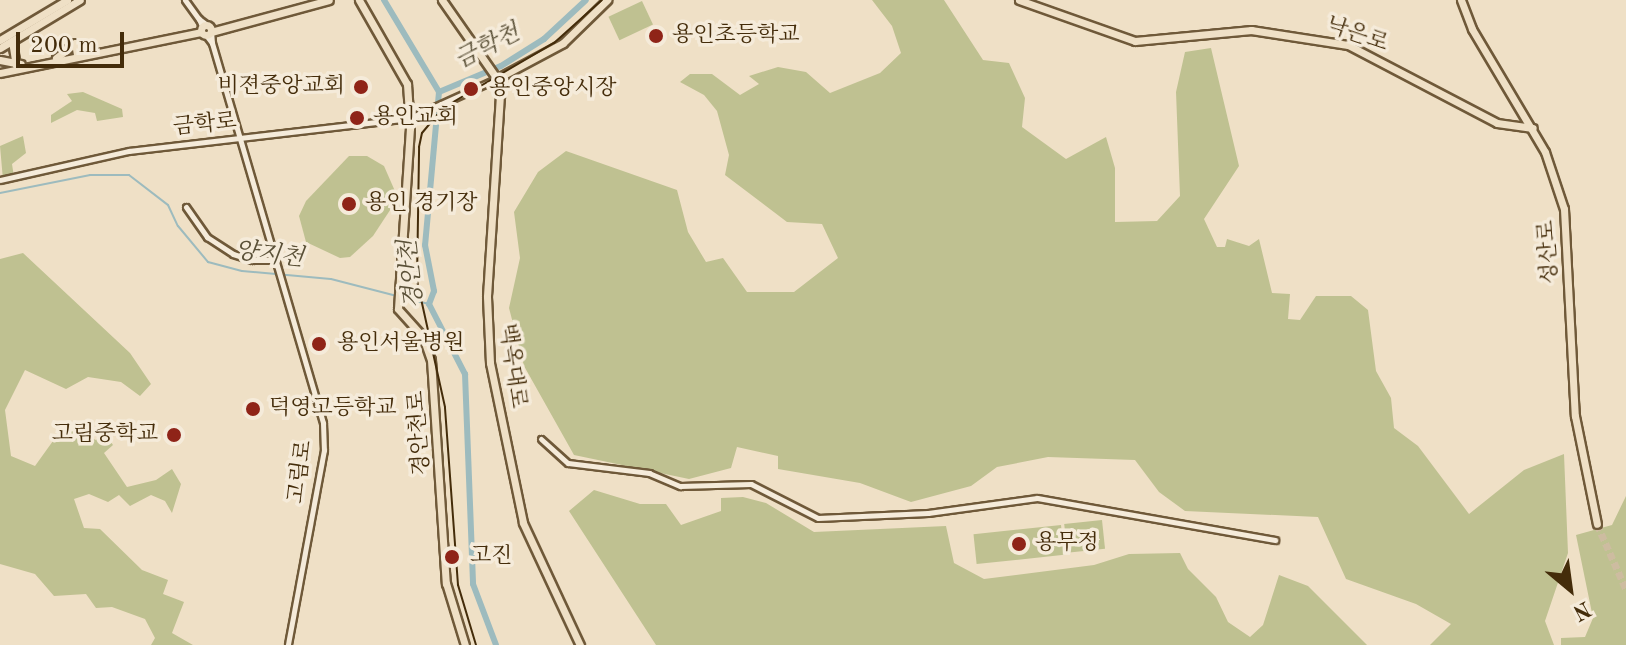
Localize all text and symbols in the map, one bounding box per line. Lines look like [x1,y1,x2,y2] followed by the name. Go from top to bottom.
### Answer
[1323,12,1391,58] street label: 낙은로
[20,16,128,66] scale bar
[450,19,526,77] water label: 금학천
[672,23,800,49] place label: 용인초등학교
[647,27,665,45] marker: 용인초등학교
[30,34,98,58] text: 200 m
[217,74,345,100] place label: 비젼중앙교회
[489,76,617,102] place label: 용인중앙시장
[352,78,370,96] marker: 비젼중앙교회
[460,78,482,100] marker: 용인중앙시장
[373,105,458,131] place label: 용인교회
[172,109,238,141] street label: 금학로
[348,109,366,127] marker: 용인교회
[365,191,477,217] place label: 용인 경기장
[340,195,358,213] marker: 용인 경기장
[1534,219,1564,285] street label: 성산로
[233,237,305,275] water label: 양지천
[395,238,431,310] water label: 경안천
[493,322,531,410] street label: 백옥대로
[337,331,465,357] place label: 용인서울병원
[308,333,330,355] marker: 용인서울병원
[404,390,436,476] street label: 경안천로
[269,396,397,422] place label: 덕영고등학교
[244,400,262,418] marker: 덕영고등학교
[52,422,158,448] place label: 고림중학교
[165,426,183,444] marker: 고림중학교
[283,439,319,505] street label: 고림로
[1035,531,1099,557] place label: 용무정
[1010,535,1028,553] marker: 용무정
[470,544,513,570] place label: 고진
[441,546,463,568] marker: 고진
[1530,549,1610,629] north arrow
[1569,596,1594,624] text: N

